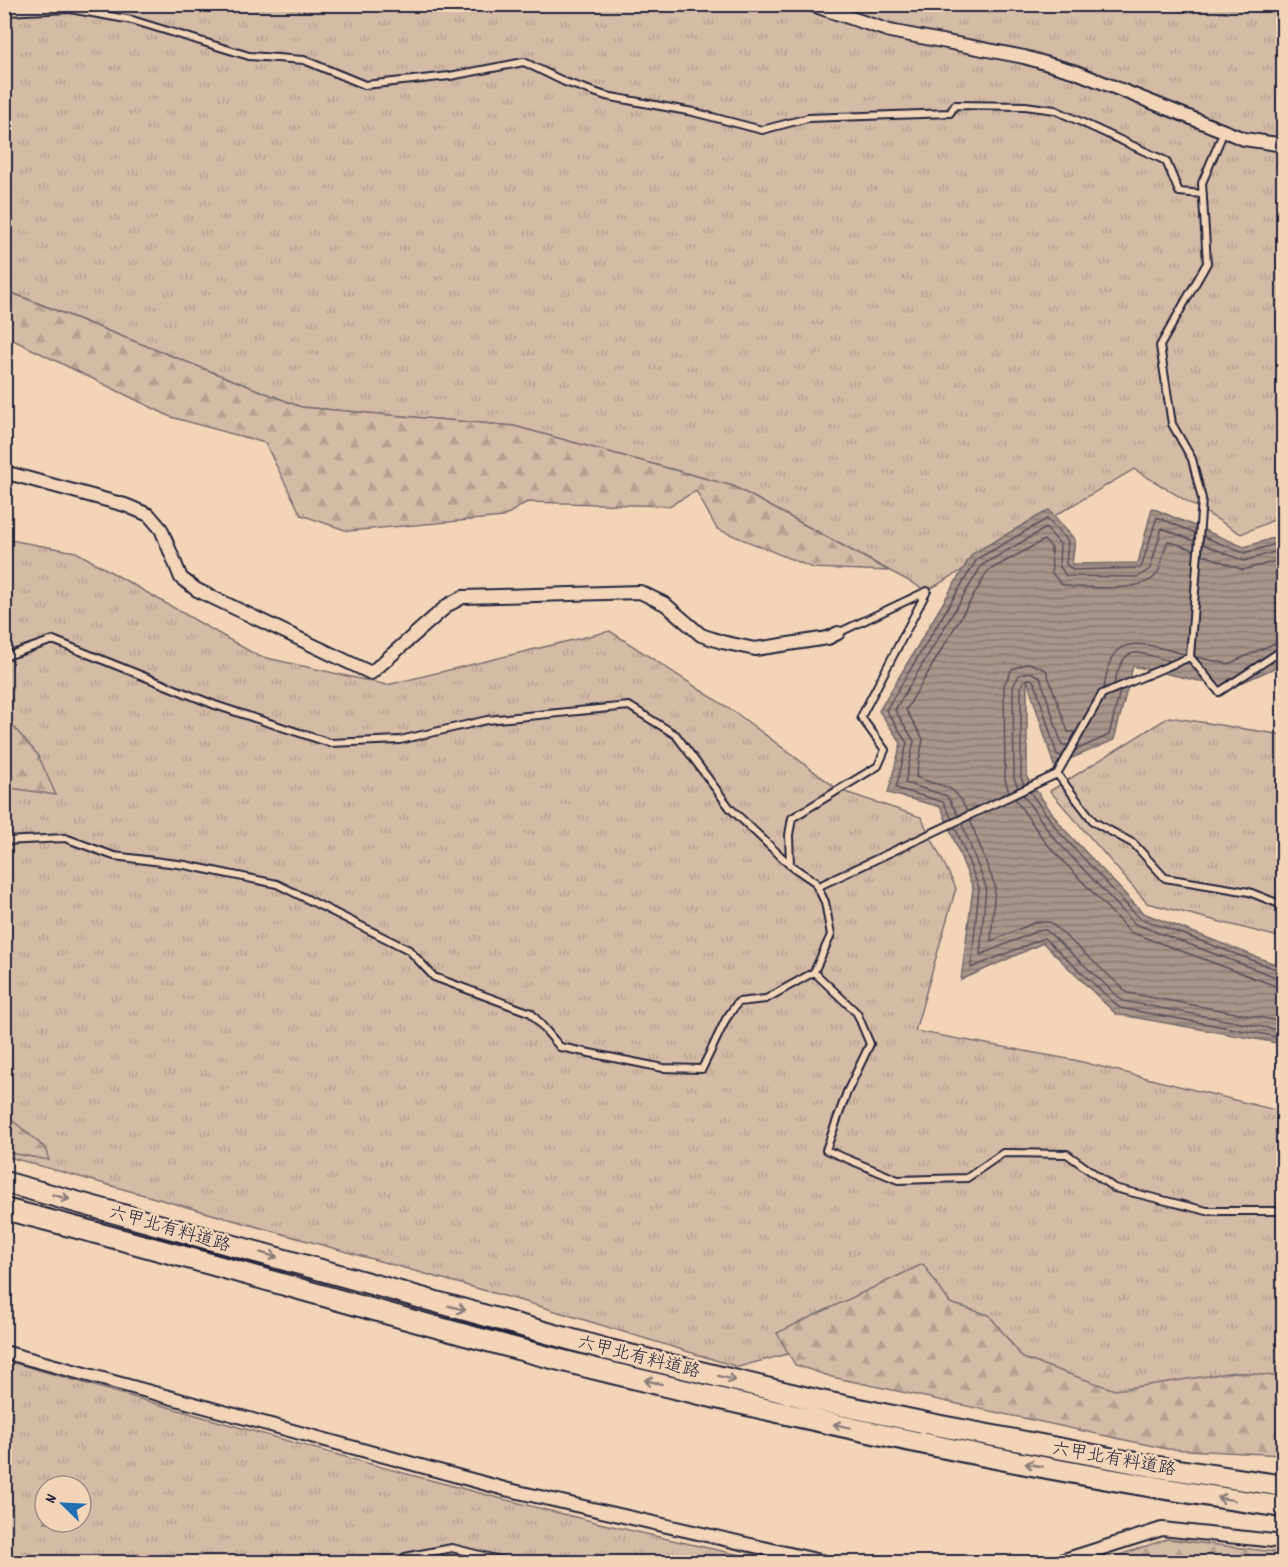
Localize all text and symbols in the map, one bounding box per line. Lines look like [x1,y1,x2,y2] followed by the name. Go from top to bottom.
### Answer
[51,1192,70,1203] one-way arrow
[105,1201,233,1260] street label: 六甲北有料道路
[259,1250,278,1262] one-way arrow
[447,1303,466,1314] one-way arrow
[574,1331,703,1386] street label: 六甲北有料道路
[717,1373,736,1385] one-way arrow
[643,1376,662,1388] one-way arrow
[833,1420,852,1432] one-way arrow
[1049,1437,1178,1484] street label: 六甲北有料道路
[1024,1459,1044,1470] one-way arrow
[33,1474,93,1534] north arrow
[39,1491,64,1507] text: N
[1216,1493,1236,1504] one-way arrow

